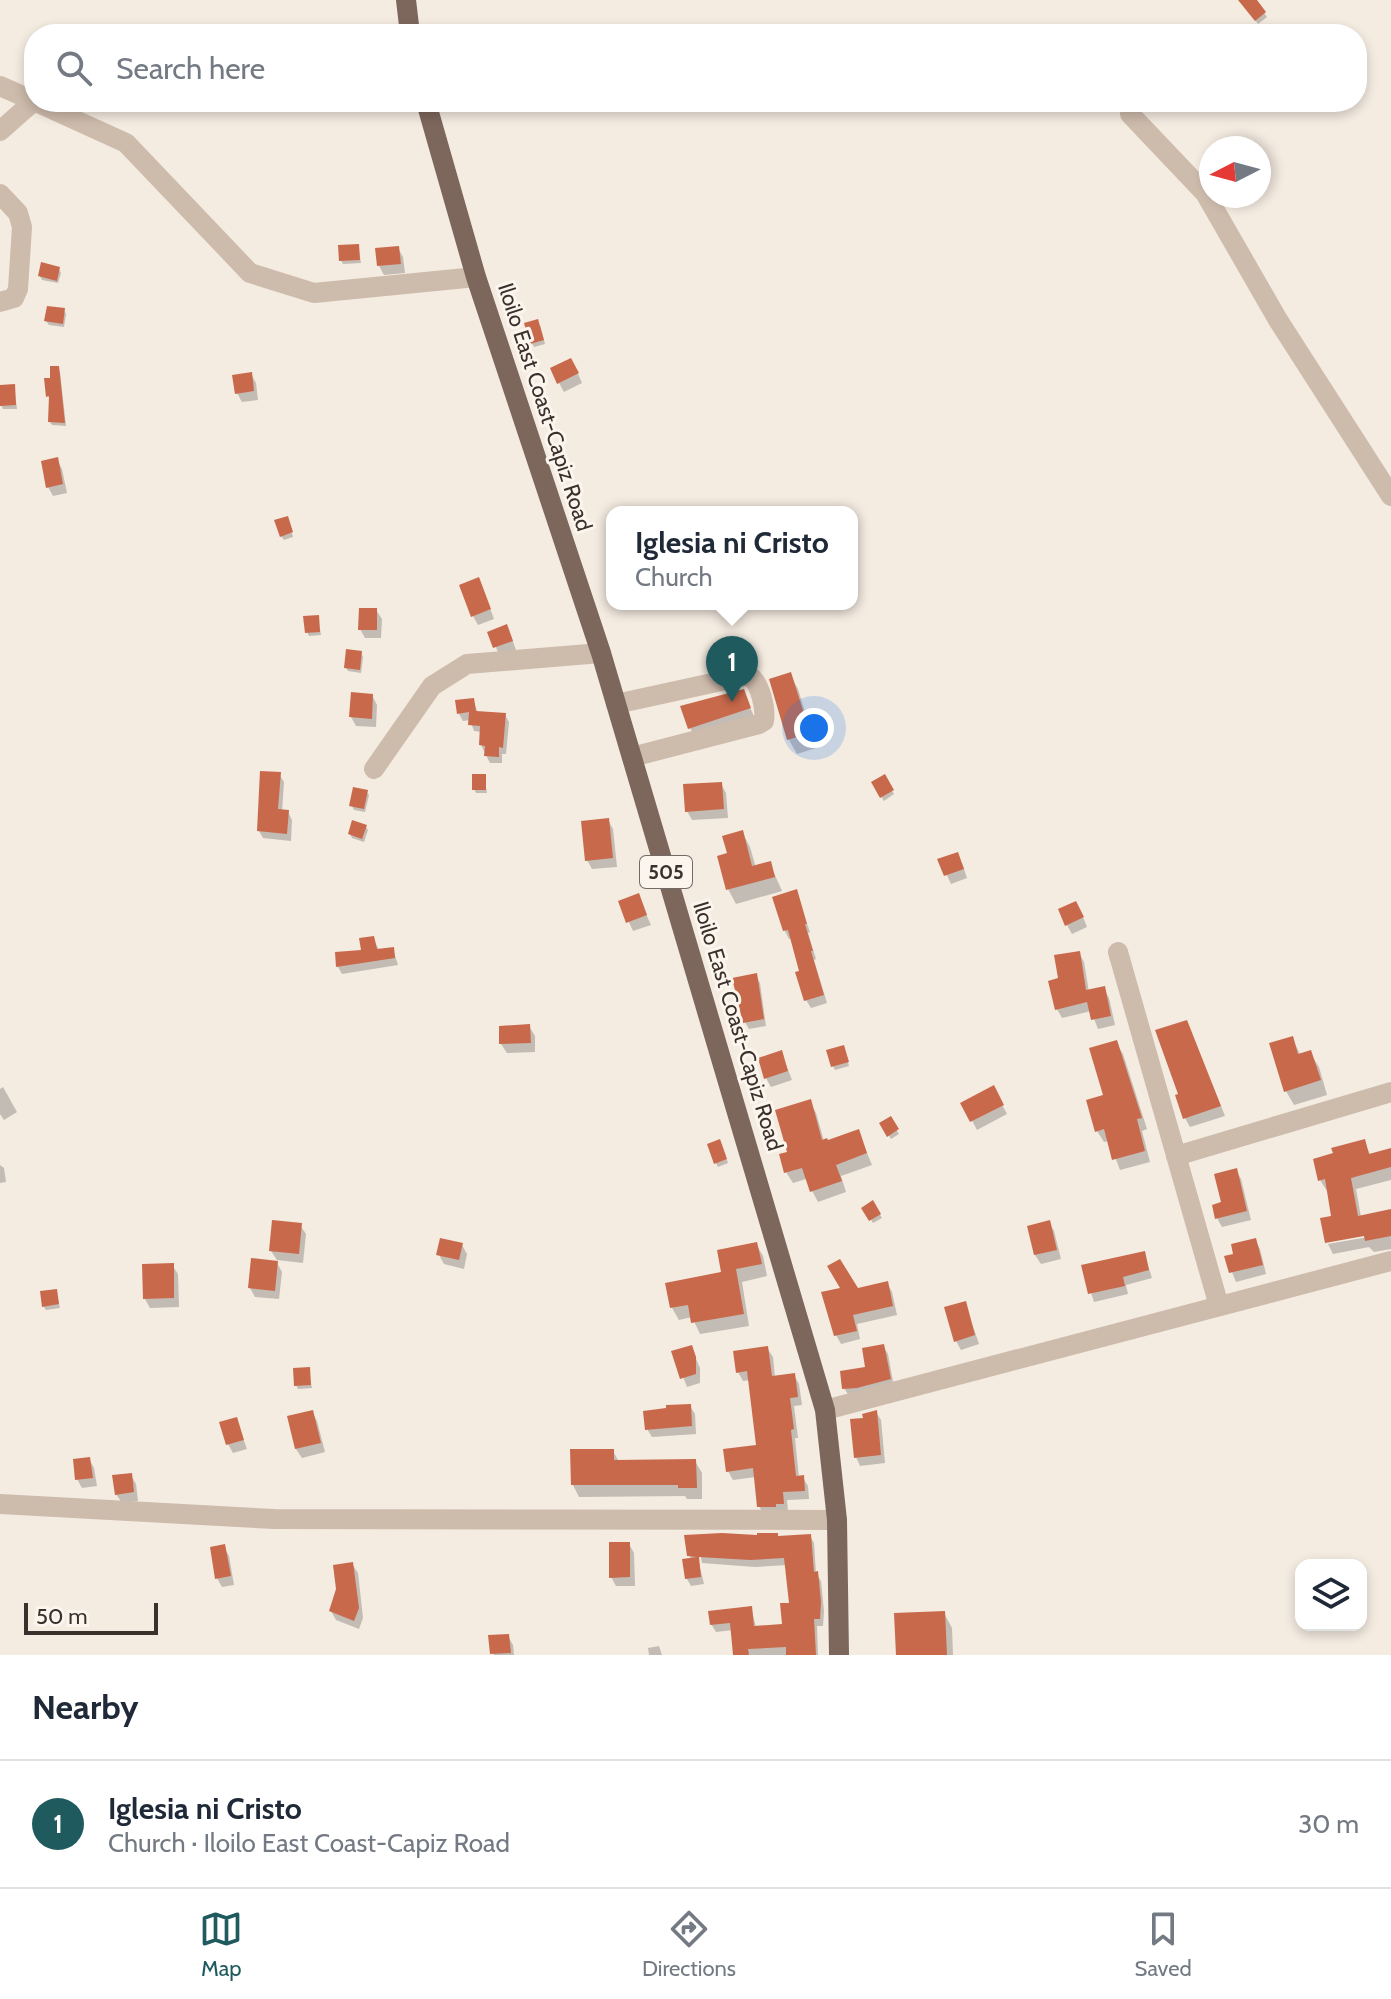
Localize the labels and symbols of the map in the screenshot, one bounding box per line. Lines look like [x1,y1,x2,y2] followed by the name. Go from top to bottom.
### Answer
[1199,136,1271,208] north arrow
[492,279,598,535] street label: Iloilo East Coast-Capiz Road
[706,636,758,702] pin: 1
[794,708,834,748] your location
[640,856,692,888] road number: 505
[687,898,789,1154] street label: Iloilo East Coast-Capiz Road
[24,1599,158,1635] scale bar

